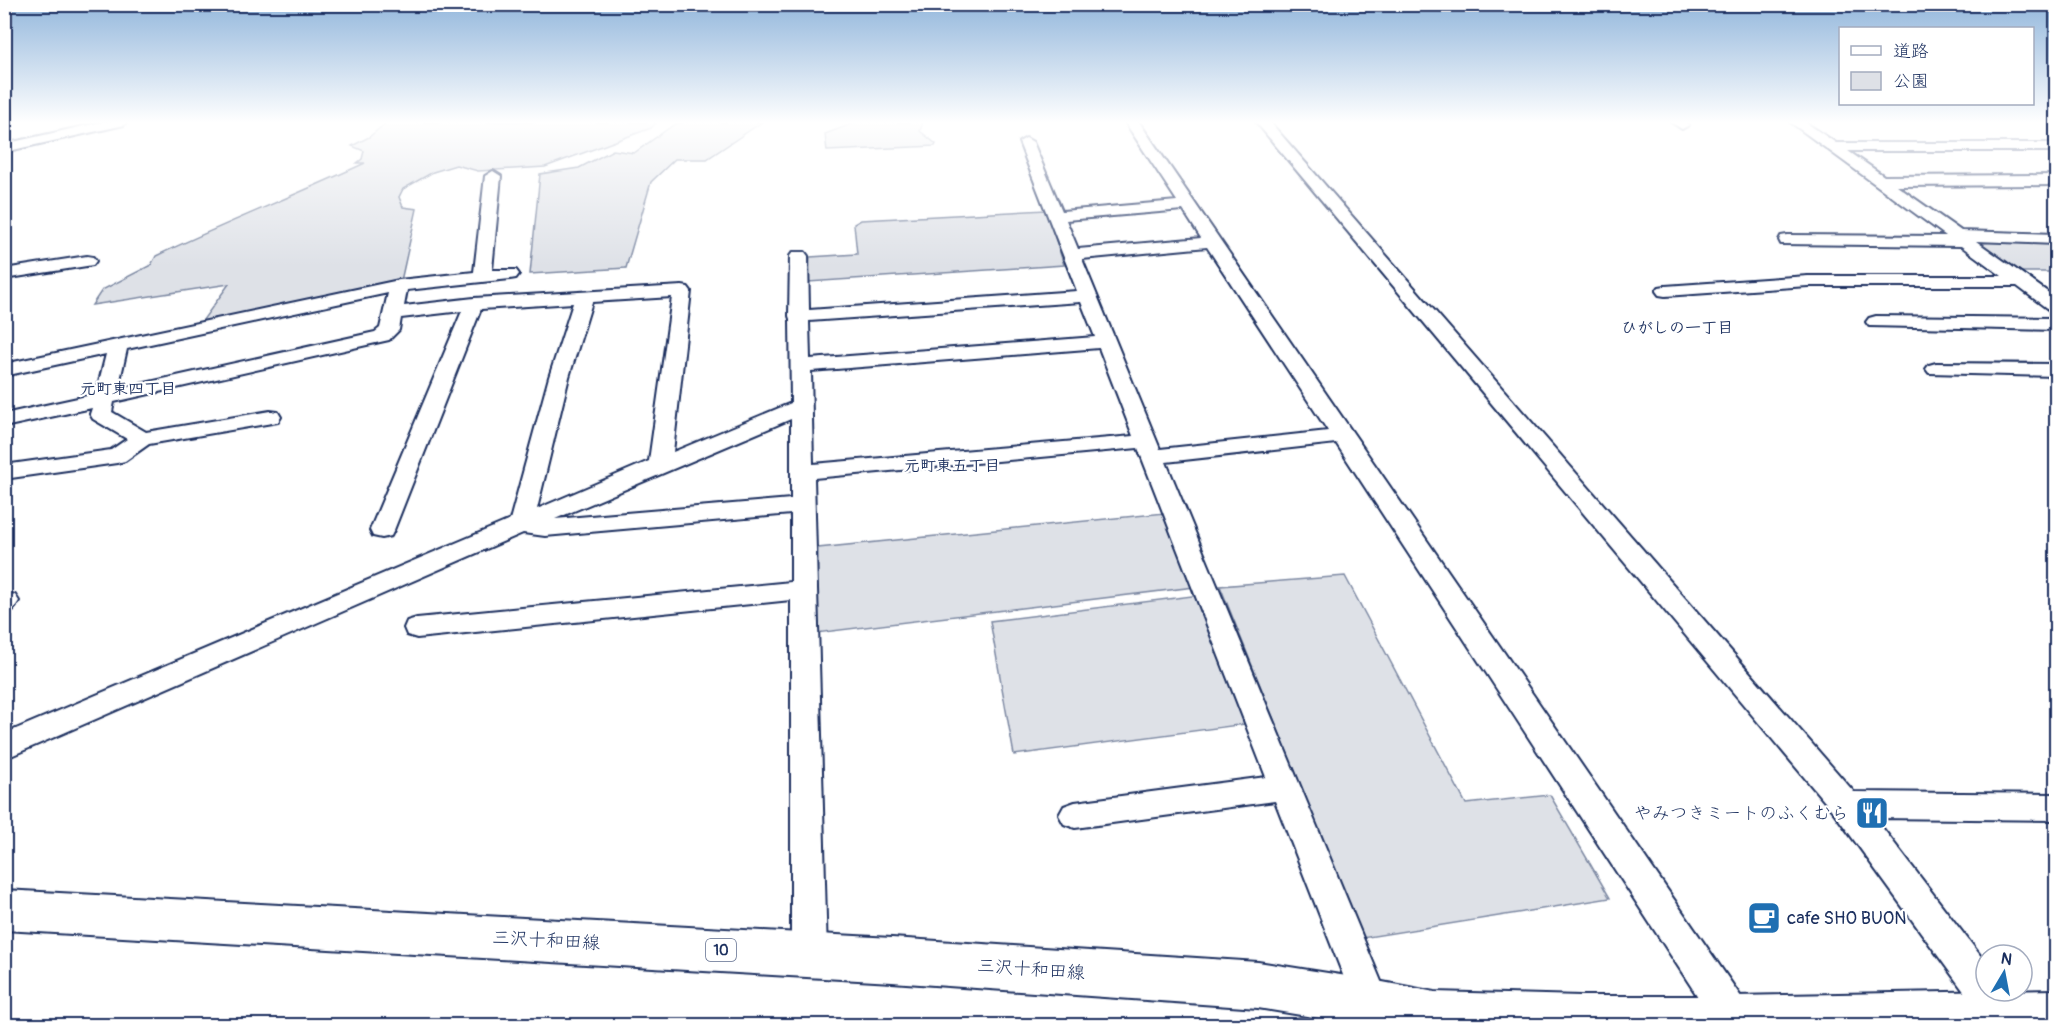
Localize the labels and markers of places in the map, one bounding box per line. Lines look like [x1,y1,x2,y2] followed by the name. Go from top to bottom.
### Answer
[1854,795,1890,831] restaurant icon: やみつきミートのふくむら
[1634,802,1849,825] place label: やみつきミートのふくむら
[1746,900,1782,936] cafe icon: cafe SHO BUON
[1787,907,1906,930] place label: cafe SHO BUON

